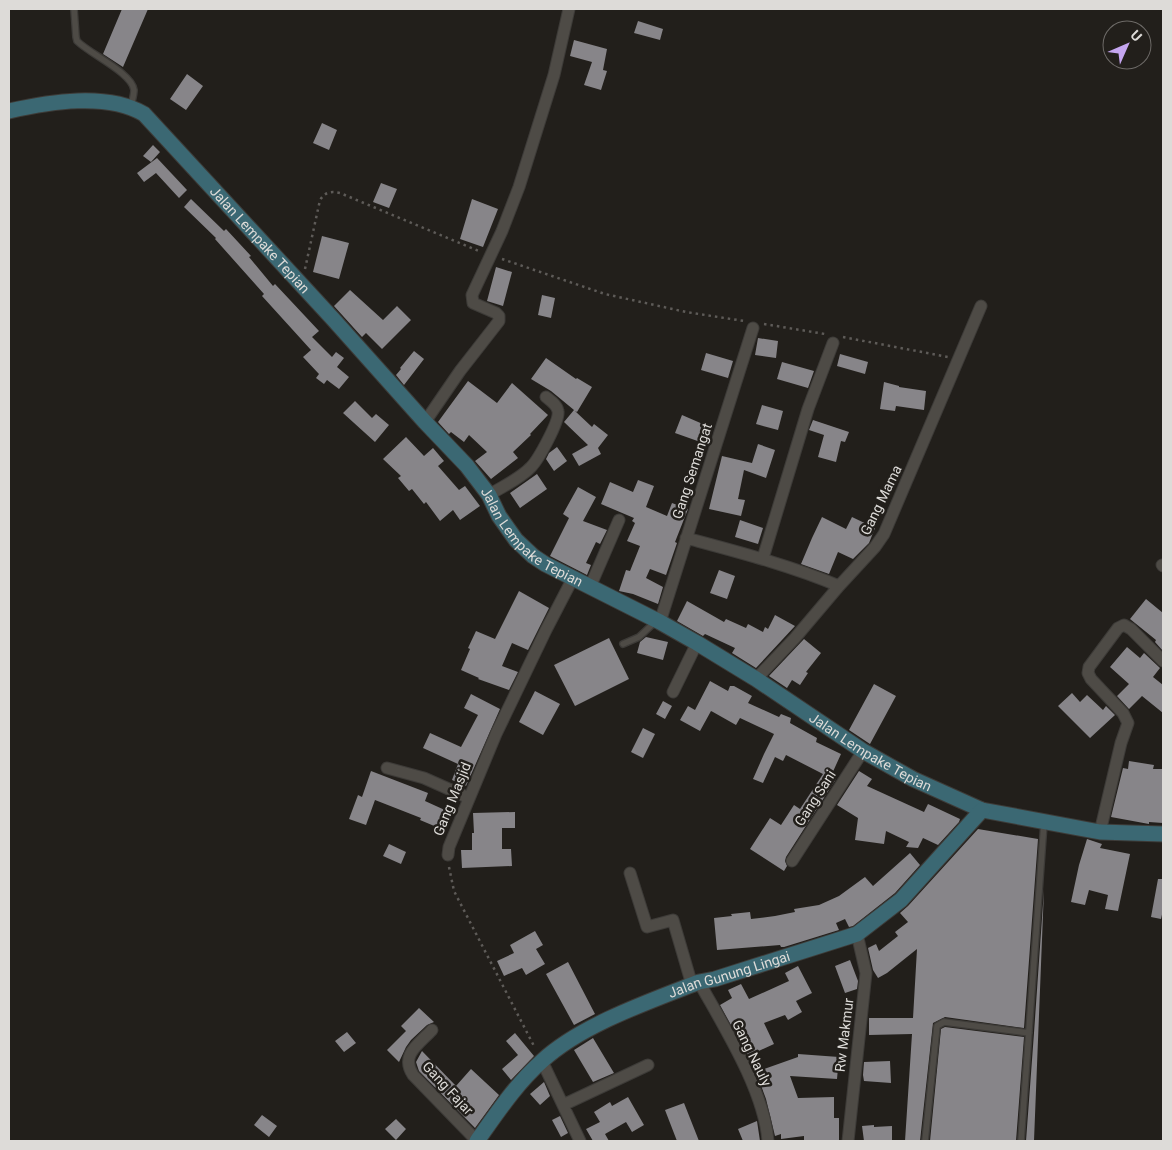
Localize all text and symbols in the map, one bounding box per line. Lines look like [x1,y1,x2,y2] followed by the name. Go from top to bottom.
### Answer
[1102,20,1152,70] north arrow
[1127,27,1145,45] text: U
[207,183,313,297] street label: Jalan Lempake Tepian
[669,421,715,521] street label: Gang Semangat
[857,462,905,538] street label: Gang Mama
[478,484,585,590] street label: Jalan Lempake Tepian
[806,709,934,794] street label: Jalan Lempake Tepian
[430,760,474,838] street label: Gang Masjid
[791,767,839,829] street label: Gang Sani
[666,948,792,1001] street label: Jalan Gunung Lingai
[832,997,856,1073] street label: Rw Makmur
[729,1017,775,1089] street label: Gang Nauly
[419,1058,477,1118] street label: Gang Fajar

